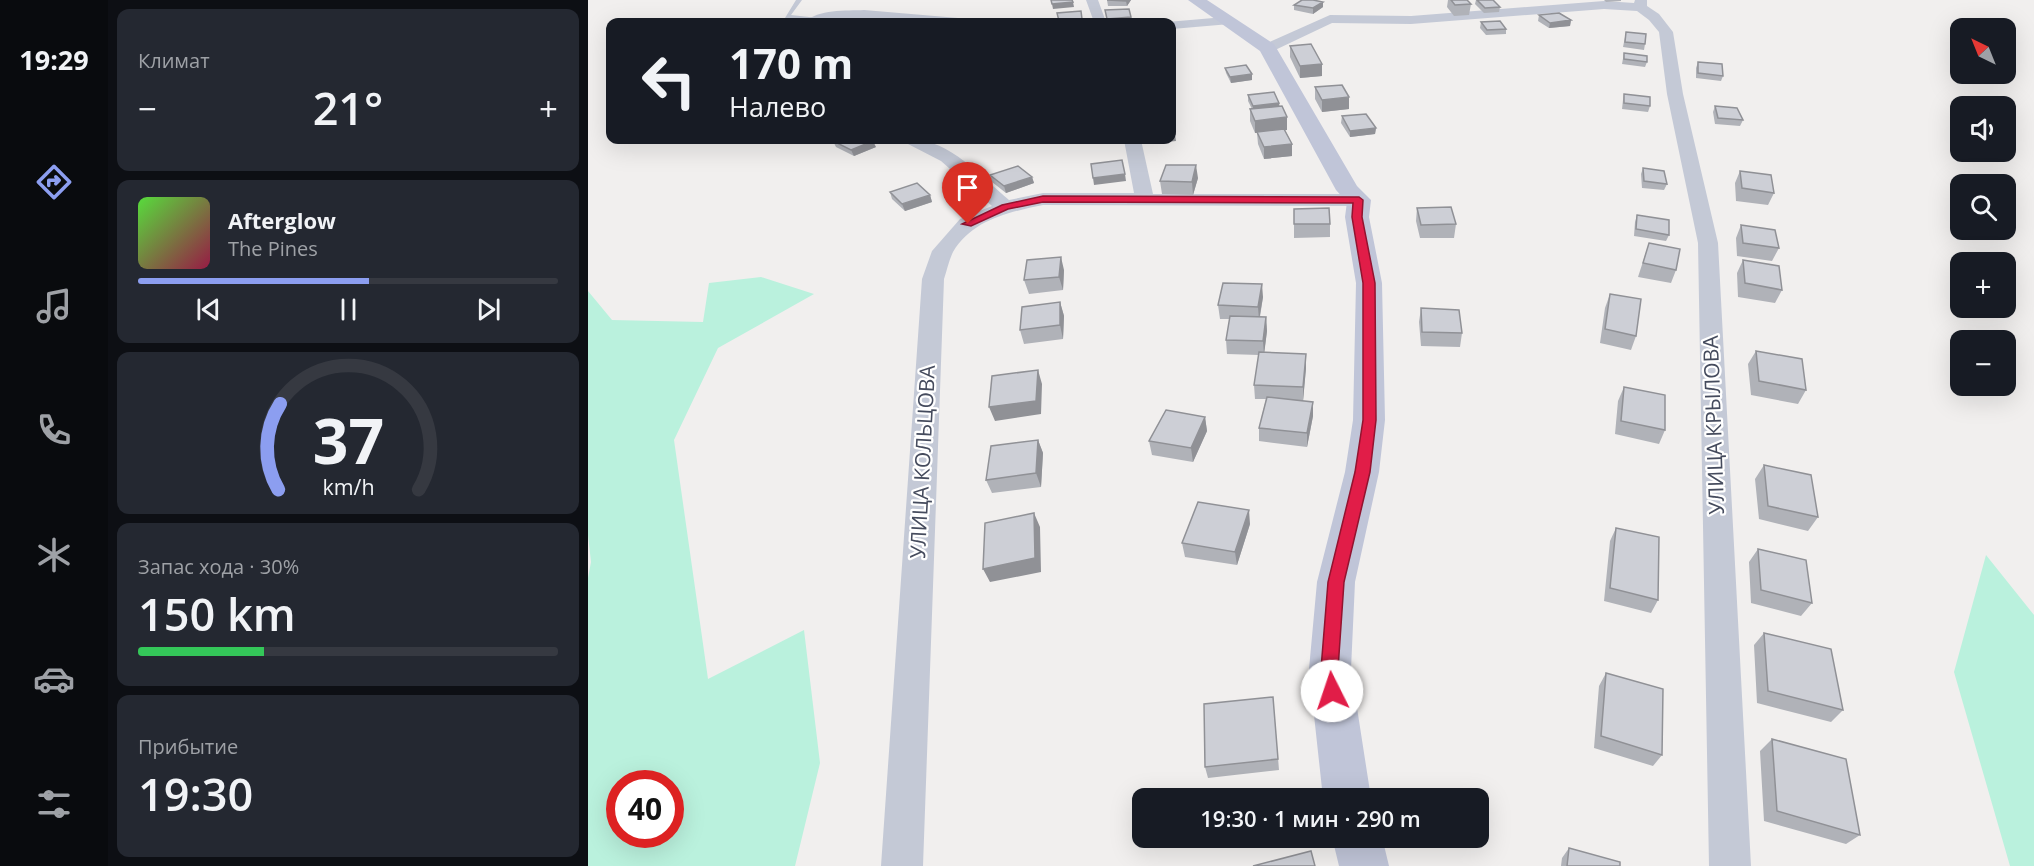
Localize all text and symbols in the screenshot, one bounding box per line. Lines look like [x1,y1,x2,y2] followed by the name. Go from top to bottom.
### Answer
[1950,18,2016,84] north arrow
[1950,18,2016,396] map controls
[729,34,853,91] text: 170 m
[19,41,89,78] text: 19:29
[630,42,708,120] icon: left
[138,47,210,74] text: Климат
[313,77,383,138] text: 21°
[138,86,157,131] text: −
[539,86,558,131] text: +
[729,88,826,125] text: Налево
[1950,96,2016,162] button: sound
[33,161,75,203] icon: directions
[942,162,993,224] pin
[951,171,984,204] icon: arrive
[1950,174,2016,240] button: search
[228,205,336,235] text: Afterglow
[228,235,318,262] text: The Pines
[1950,252,2016,318] button: +
[33,285,75,327] icon: music
[192,293,225,326] icon: previous
[332,293,365,326] icon: pause
[472,293,505,326] icon: next
[1950,330,2016,396] button: −
[1696,334,1730,515] street label: УЛИЦА КРЫЛОВА
[903,364,941,559] street label: УЛИЦА КОЛЬЦОВА
[312,397,384,482] text: 37
[33,409,75,451] icon: phone
[322,472,374,501] text: km/h
[33,534,75,576] icon: climate
[138,553,299,580] text: Запас хода · 30%
[138,583,296,644] text: 150 km
[33,658,75,700] icon: car
[1300,659,1364,723] position arrow
[138,733,238,760] text: Прибытие
[138,763,253,824] text: 19:30
[606,770,684,848] speed limit sign: 40
[33,783,75,825] icon: filters
[1200,803,1421,833] text: 19:30 · 1 мин · 290 m

